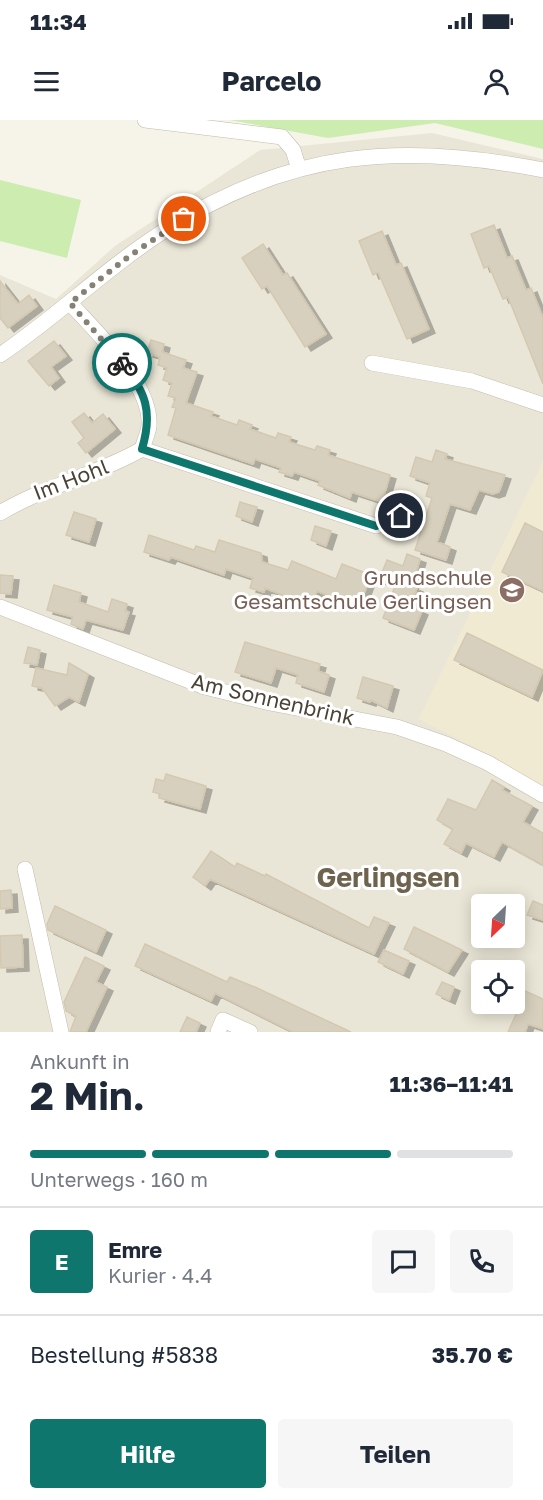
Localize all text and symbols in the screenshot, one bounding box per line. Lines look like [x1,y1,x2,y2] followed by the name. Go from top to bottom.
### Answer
[30,8,87,35] text: 11:34
[30,65,63,98] icon: menu
[221,65,322,97] text: Parcelo
[480,65,513,98] icon: person
[158,193,209,244] pin
[167,202,200,235] icon: bag
[92,333,152,393] courier
[106,347,139,380] icon: bike
[29,453,112,505] street label: Im Hohl
[375,490,426,541] pin
[384,499,417,532] icon: home
[234,564,492,614] place label: Grundschule Gesamtschule Gerlingsen
[497,575,527,605] school or university icon: Grundschule Gesamtschule Gerlingsen
[189,668,357,730] street label: Am Sonnenbrink
[316,861,460,893] district label: Gerlingsen
[471,894,525,948] north arrow
[471,894,525,1014] map controls
[471,960,525,1014] button: locate
[30,1049,130,1073] text: Ankunft in
[389,1070,513,1097] text: 11:36–11:41
[30,1072,145,1119] text: 2 Min.
[30,1167,208,1191] text: Unterwegs · 160 m
[372,1230,435,1293] button: chat
[450,1230,513,1293] button: phone
[108,1236,162,1263] text: Emre
[55,1248,68,1275] text: E
[108,1263,212,1287] text: Kurier · 4.4
[30,1341,218,1368] text: Bestellung #5838
[432,1341,513,1368] text: 35.70 €
[30,1419,266,1488] button: Hilfe
[278,1419,513,1488] button: Teilen

